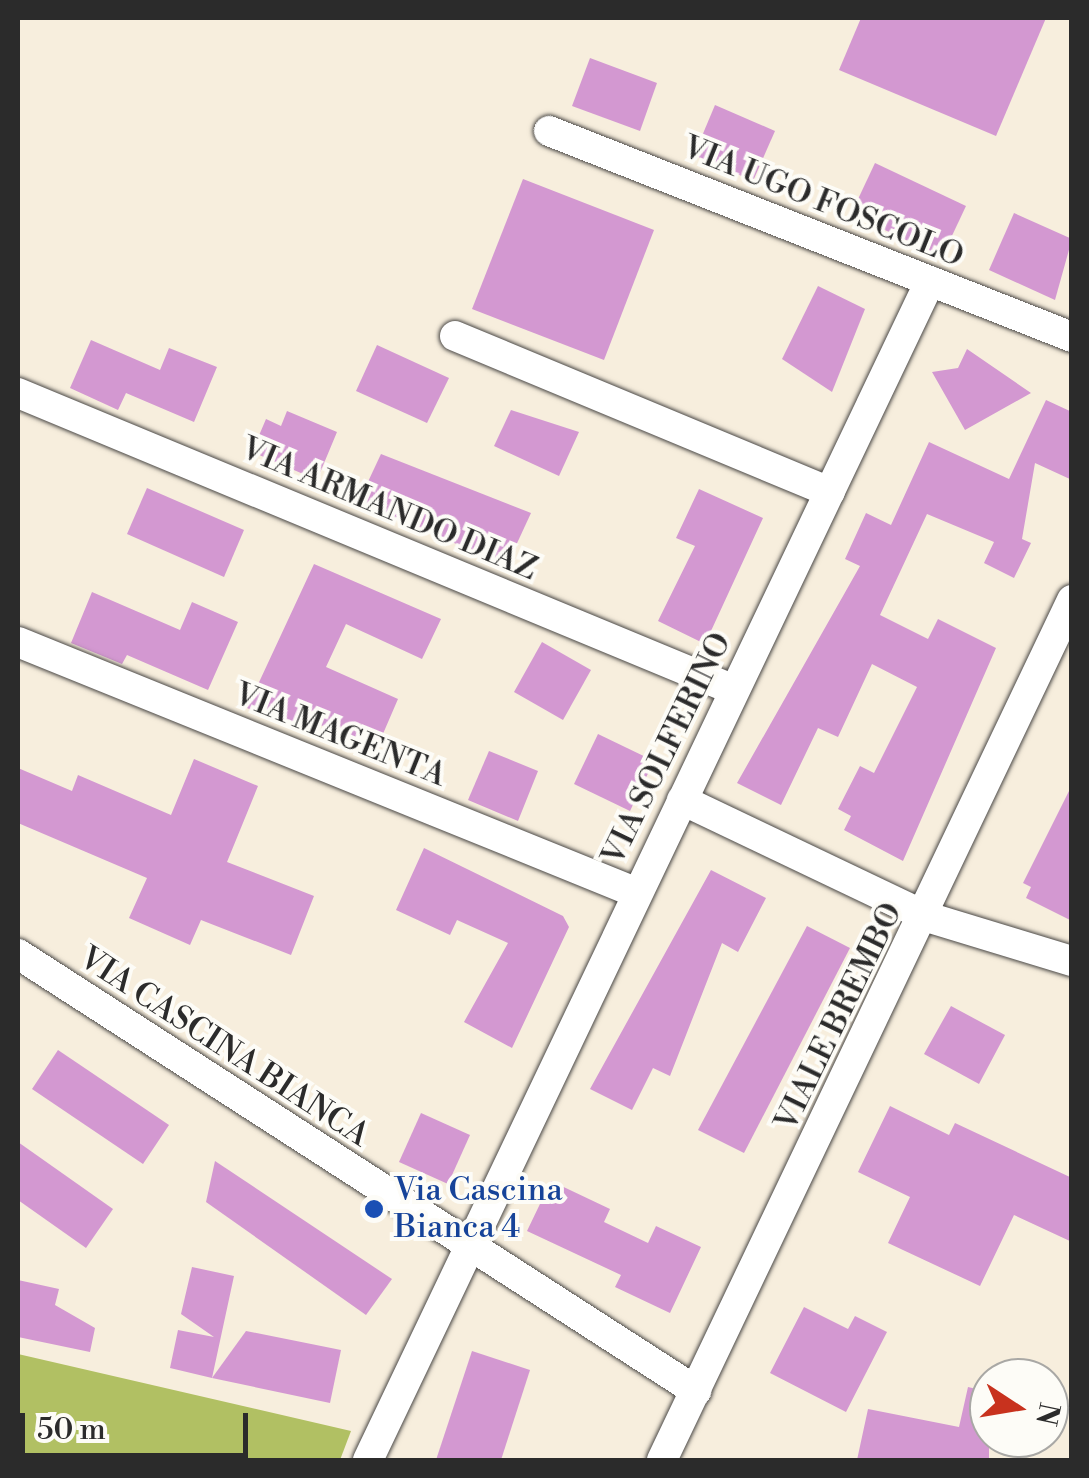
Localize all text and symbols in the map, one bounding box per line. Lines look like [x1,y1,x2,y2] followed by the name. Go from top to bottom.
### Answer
[677,128,969,276] street label: VIA UGO FOSCOLO
[235,429,543,589] street label: VIA ARMANDO DIAZ
[594,627,740,871] street label: VIA SOLFERINO
[228,675,452,795] street label: VIA MAGENTA
[767,897,911,1137] street label: VIALE BREMBO
[72,939,376,1155] street label: VIA CASCINA BIANCA
[394,1172,563,1247] place label: Via Cascina Bianca 4
[363,1198,385,1220] marker: Via Cascina Bianca 4
[969,1358,1069,1458] north arrow
[25,1393,252,1455] scale bar
[1027,1399,1066,1428] text: N
[37,1411,106,1449] text: 50 m

